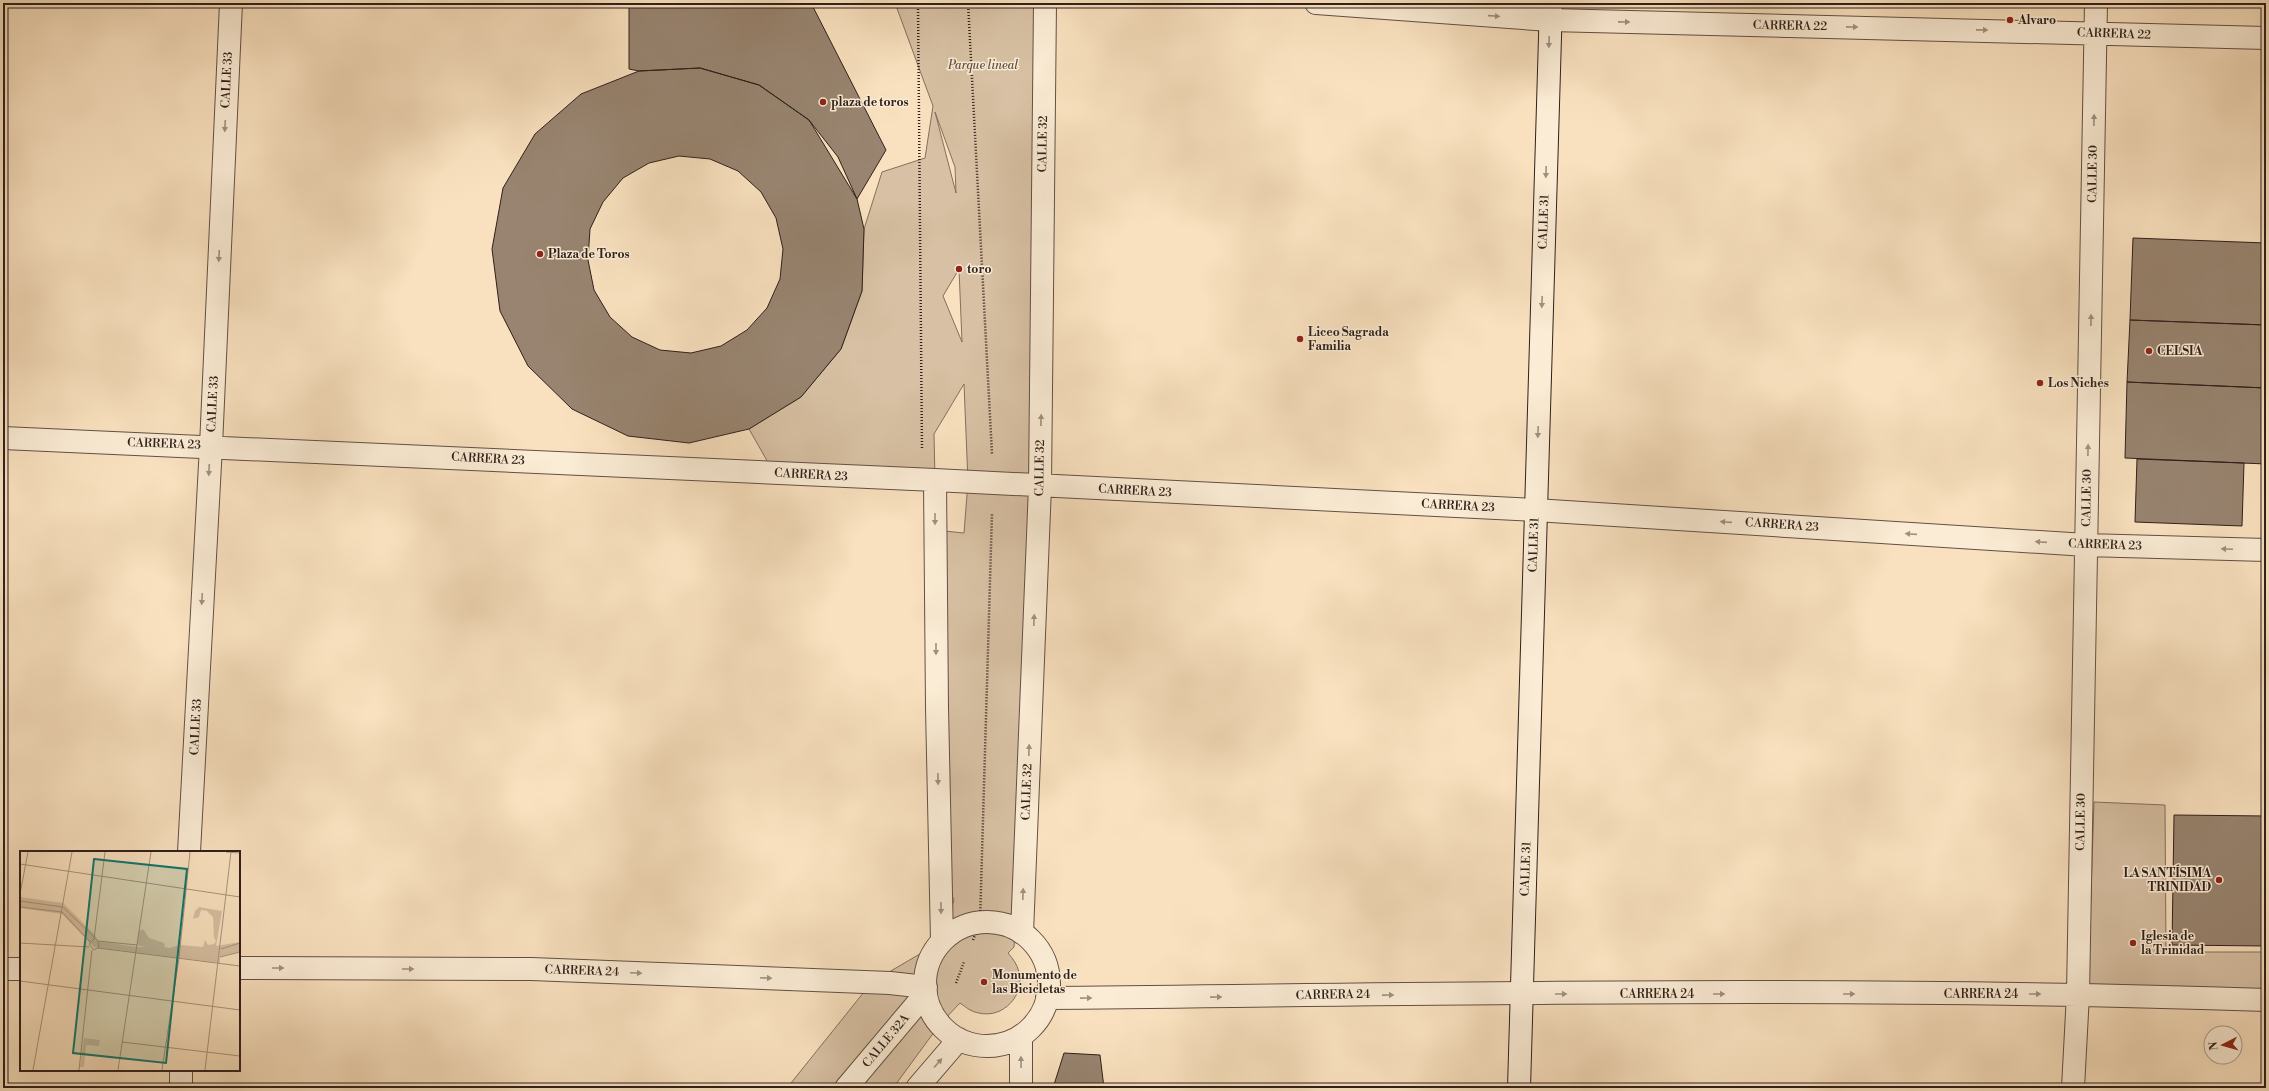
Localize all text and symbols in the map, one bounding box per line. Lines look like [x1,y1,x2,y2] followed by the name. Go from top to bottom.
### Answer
[1488,12,1500,19] one-way arrow
[2017,13,2056,28] place label: Alvaro
[2005,15,2015,25] marker: Alvaro
[1753,18,1827,34] street label: CARRERA 22
[1618,19,1631,25] one-way arrow
[1846,24,1859,30] one-way arrow
[2077,25,2151,43] street label: CARRERA 22
[1976,27,1988,34] one-way arrow
[1546,36,1553,48] one-way arrow
[218,51,236,109] street label: CALLE 33
[947,58,1018,73] park label: Parque lineal
[831,95,909,110] place label: plaza de toros
[818,97,828,107] marker: plaza de toros
[2091,113,2097,126] one-way arrow
[1035,115,1051,173] street label: CALLE 32
[222,120,228,133] one-way arrow
[2085,145,2101,203] street label: CALLE 30
[1542,166,1549,178] one-way arrow
[1536,193,1552,250] street label: CALLE 31
[548,247,630,262] place label: Plaza de Toros
[535,249,545,259] marker: Plaza de Toros
[216,250,223,262] one-way arrow
[967,262,991,277] place label: toro
[954,264,964,274] marker: toro
[1538,296,1545,308] one-way arrow
[2087,314,2094,326] one-way arrow
[1308,325,1389,354] place label: Liceo Sagrada Familia
[1295,334,1305,344] marker: Liceo Sagrada Familia
[2157,344,2203,359] place label: CELSIA
[2144,346,2154,356] marker: CELSIA
[204,375,222,433] street label: CALLE 33
[2048,376,2109,391] place label: Los Niches
[2035,378,2045,388] marker: Los Niches
[1037,414,1044,426] one-way arrow
[1534,426,1541,438] one-way arrow
[127,435,202,453] street label: CARRERA 23
[1032,439,1048,497] street label: CALLE 32
[2085,443,2091,456] one-way arrow
[451,450,526,468] street label: CARRERA 23
[206,464,213,476] one-way arrow
[774,466,849,484] street label: CARRERA 23
[2079,469,2095,527] street label: CALLE 30
[1098,482,1173,500] street label: CARRERA 23
[1421,497,1496,515] street label: CARRERA 23
[932,513,938,526] one-way arrow
[1745,515,1820,535] street label: CARRERA 23
[1526,516,1542,573] street label: CALLE 31
[1719,519,1732,525] one-way arrow
[1905,530,1917,537] one-way arrow
[2068,536,2143,554] street label: CARRERA 23
[2035,538,2047,545] one-way arrow
[2220,546,2233,552] one-way arrow
[199,593,206,605] one-way arrow
[1031,614,1038,626] one-way arrow
[933,643,939,656] one-way arrow
[187,698,205,756] street label: CALLE 33
[1026,743,1032,756] one-way arrow
[1019,763,1035,821] street label: CALLE 32
[935,773,942,785] one-way arrow
[2073,793,2089,851] street label: CALLE 30
[1518,840,1534,897] street label: CALLE 31
[20,851,240,1071] inset map
[2123,864,2211,895] place label: LA SANTÍSIMA TRINIDAD
[2214,875,2224,885] marker: LA SANTÍSIMA TRINIDAD
[1020,887,1026,900] one-way arrow
[938,902,944,915] one-way arrow
[2141,929,2205,958] place label: Iglesia de la Trinidad
[2128,938,2138,948] marker: Iglesia de la Trinidad
[544,962,620,980] street label: CARRERA 24
[272,965,285,971] one-way arrow
[402,966,415,972] one-way arrow
[992,968,1078,997] place label: Monumento de las Bicicletas
[630,970,643,976] one-way arrow
[760,975,773,981] one-way arrow
[979,977,989,987] marker: Monumento de las Bicicletas
[1296,987,1370,1003] street label: CARRERA 24
[1620,987,1694,1002] street label: CARRERA 24
[1944,987,2018,1002] street label: CARRERA 24
[1555,991,1568,997] one-way arrow
[1713,991,1726,997] one-way arrow
[1843,991,1856,997] one-way arrow
[2029,991,2042,997] one-way arrow
[1382,992,1395,998] one-way arrow
[1210,993,1222,1000] one-way arrow
[1080,995,1093,1001] one-way arrow
[859,1011,913,1071] street label: CALLE 32A
[2203,1025,2243,1065] north arrow
[2207,1041,2221,1051] text: N
[1018,1055,1024,1068] one-way arrow
[933,1058,942,1069] one-way arrow

